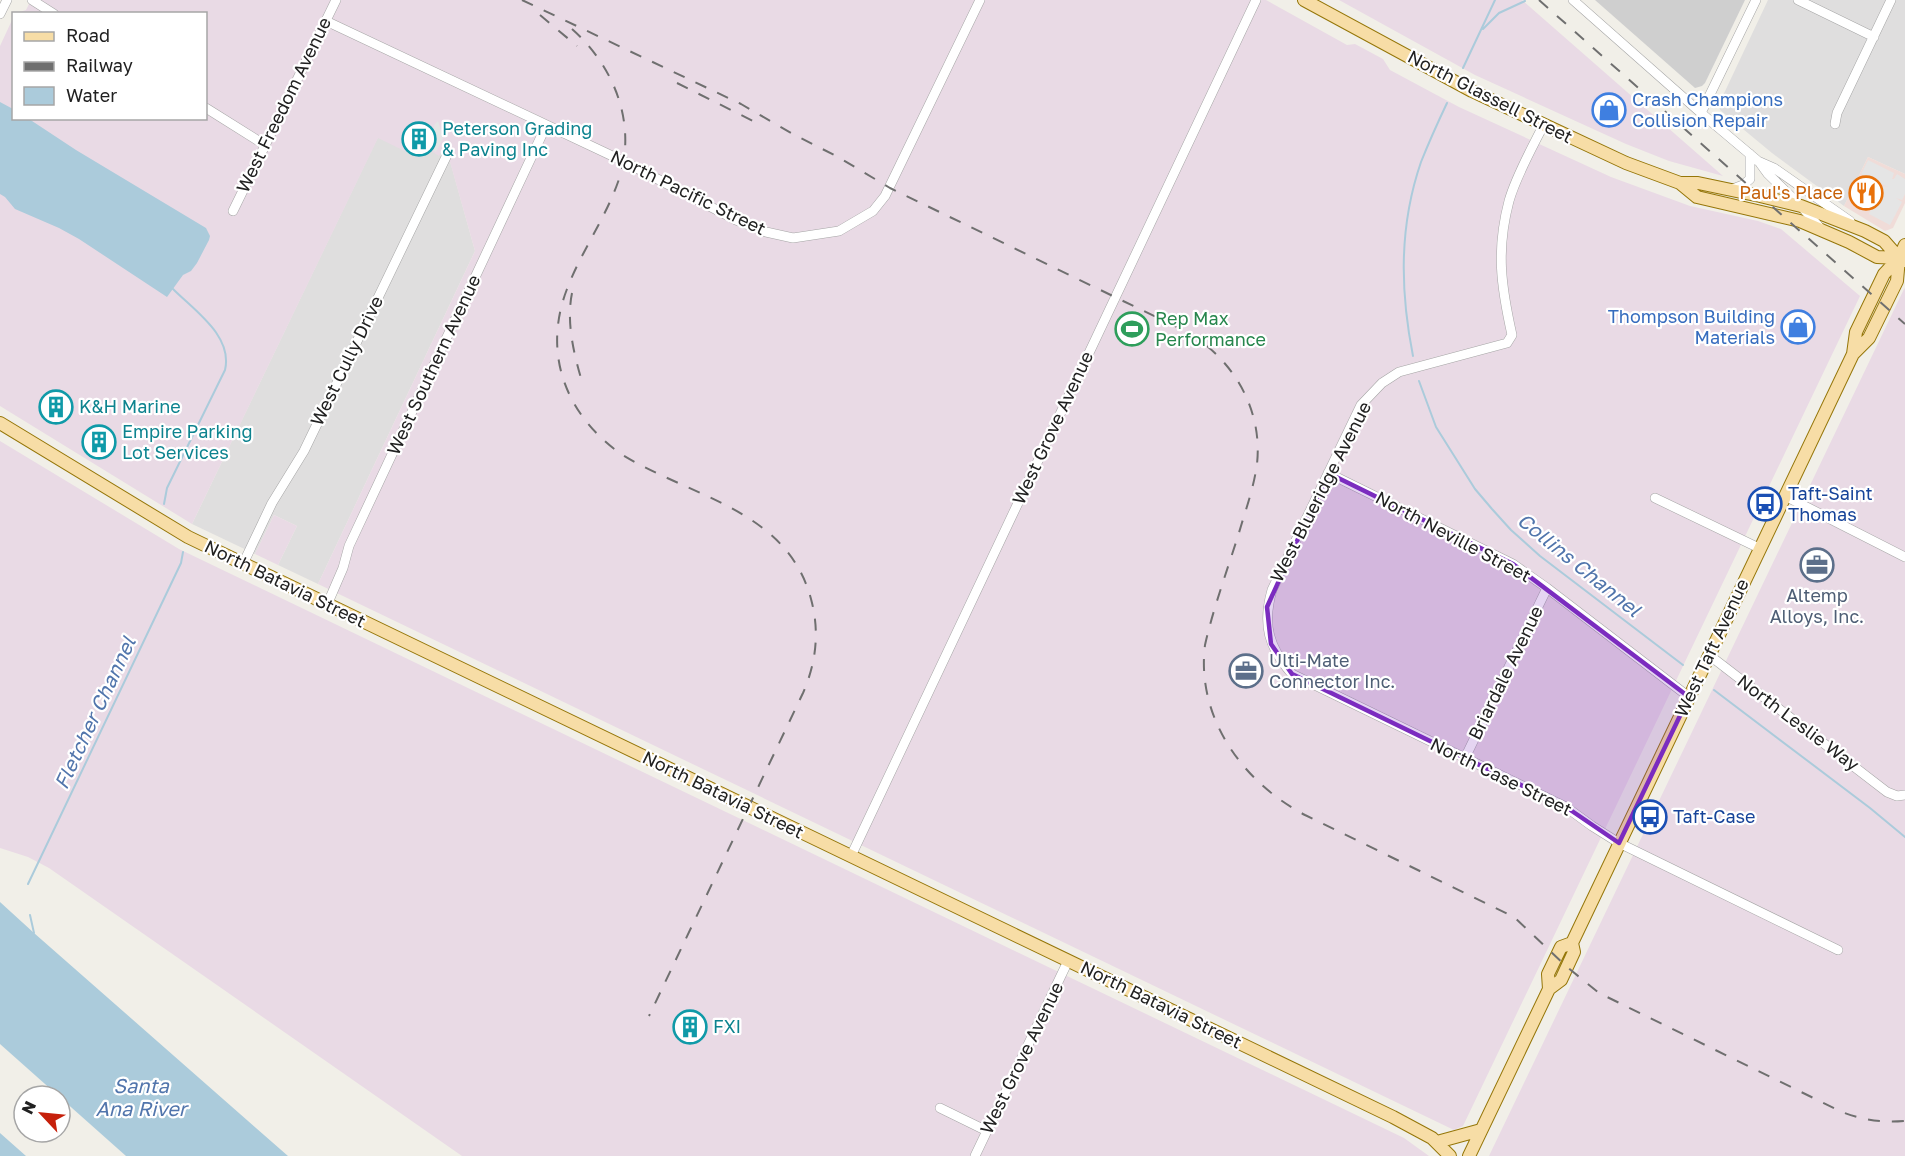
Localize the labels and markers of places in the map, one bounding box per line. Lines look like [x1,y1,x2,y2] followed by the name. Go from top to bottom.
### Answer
[1632,88,1783,131] place label: Crash Champions Collision Repair
[1591,92,1627,128] shop icon: Crash Champions Collision Repair
[442,117,592,160] place label: Peterson Grading & Paving Inc
[401,121,437,157] building icon: Peterson Grading & Paving Inc
[1848,175,1884,211] restaurant icon: Paul's Place
[1739,181,1843,203] place label: Paul's Place
[1608,305,1775,348] place label: Thompson Building Materials
[1155,307,1266,350] place label: Rep Max Performance
[1780,309,1816,345] shop icon: Thompson Building Materials
[1114,311,1150,347] sports icon: Rep Max Performance
[38,389,74,425] building icon: K&H Marine
[79,395,181,417] place label: K&H Marine
[122,420,253,463] place label: Empire Parking Lot Services
[81,424,117,460] building icon: Empire Parking Lot Services
[1788,482,1873,525] place label: Taft-Saint Thomas
[1747,486,1783,522] bus stop icon: Taft-Saint Thomas
[1799,547,1835,583] office icon: Altemp Alloys, Inc.
[1770,584,1864,627] place label: Altemp Alloys, Inc.
[1269,649,1396,692] place label: Ulti-Mate Connector Inc.
[1228,653,1264,689] office icon: Ulti-Mate Connector Inc.
[1632,799,1668,835] bus stop icon: Taft-Case
[1673,805,1756,827] place label: Taft-Case
[672,1009,708,1045] building icon: FXI
[713,1015,741,1037] place label: FXI

